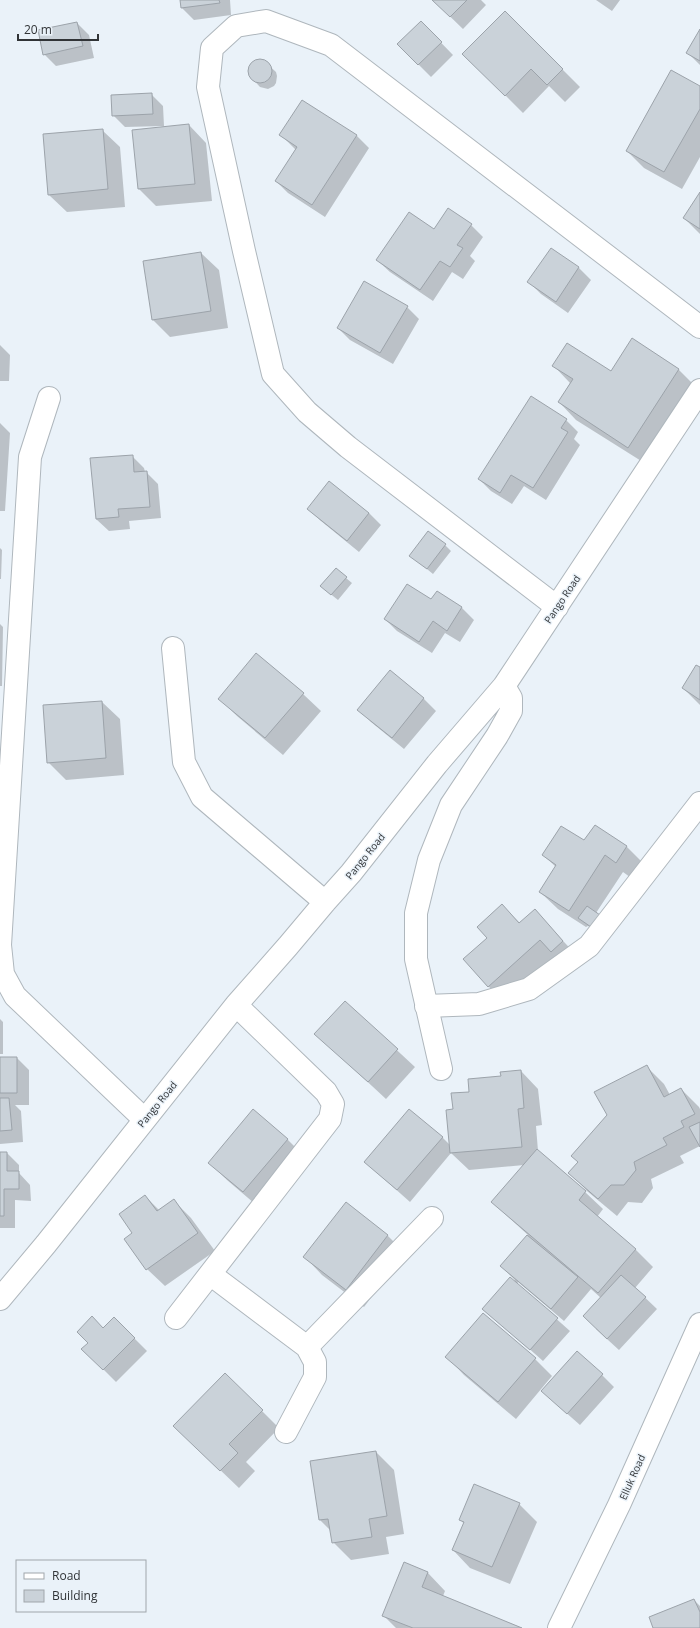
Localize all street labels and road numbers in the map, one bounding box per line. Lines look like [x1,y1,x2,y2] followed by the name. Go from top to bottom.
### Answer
[541,572,583,626] street label: Pango Road
[342,830,388,882] street label: Pango Road
[134,1078,180,1130] street label: Pango Road
[616,1452,648,1502] street label: Elluk Road

